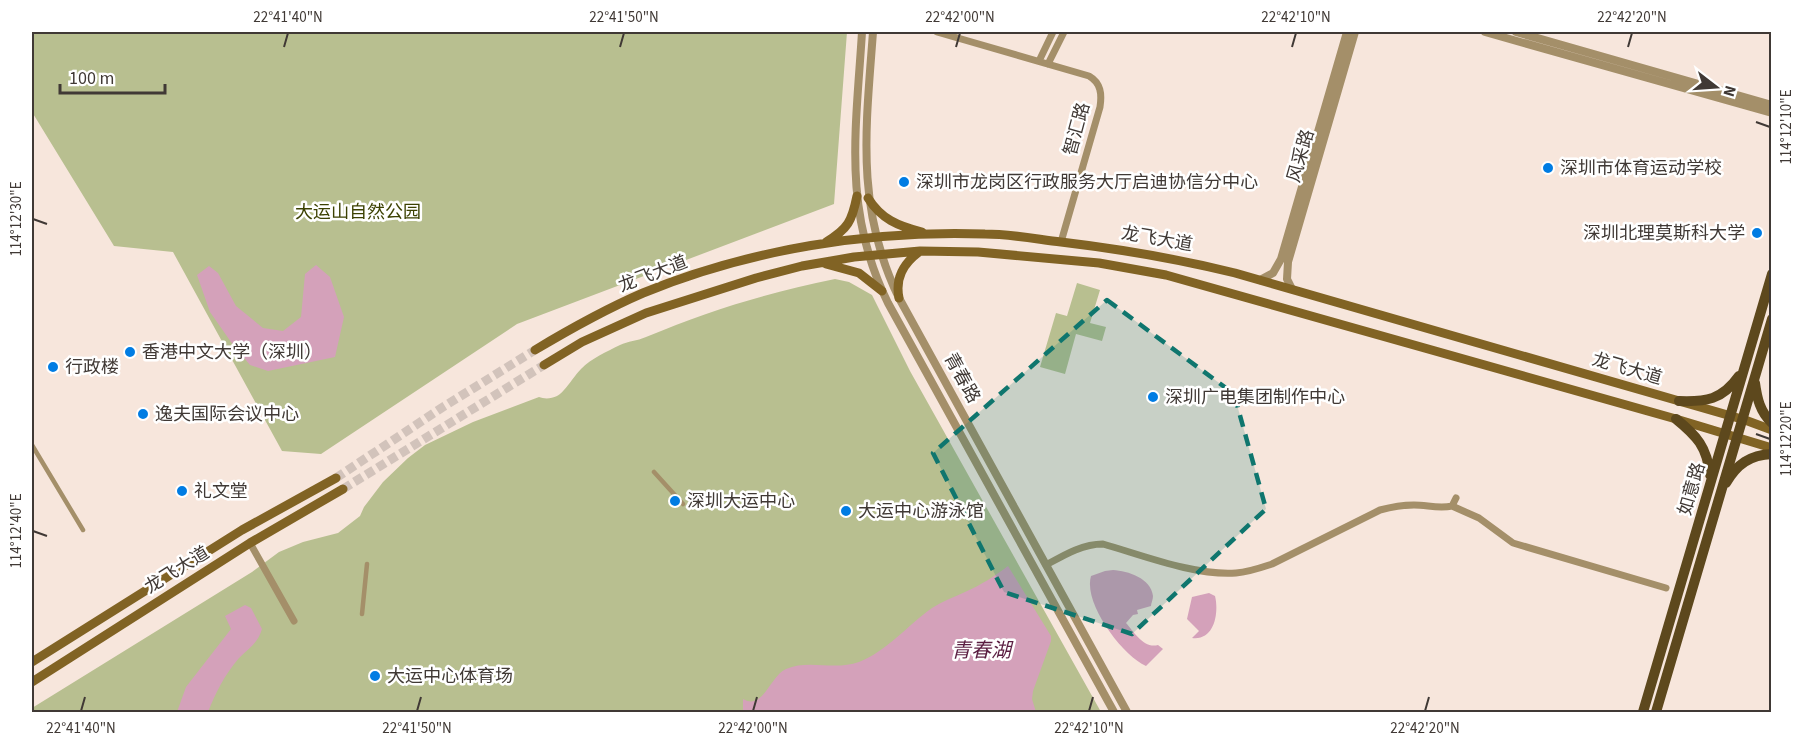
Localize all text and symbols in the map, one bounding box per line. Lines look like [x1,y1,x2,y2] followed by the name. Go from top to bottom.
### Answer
[253,7,323,28] text: 22°41'40"N
[589,7,659,28] text: 22°41'50"N
[925,7,995,28] text: 22°42'00"N
[1261,7,1331,28] text: 22°42'10"N
[1597,7,1667,28] text: 22°42'20"N
[60,57,165,95] scale bar
[1686,57,1746,117] north arrow
[69,66,114,91] text: 100 m
[1717,83,1741,99] text: N
[1776,89,1797,165] text: 114°12'10"E
[1058,100,1096,158] street label: 智汇路
[1282,127,1320,185] street label: 风采路
[1560,156,1722,181] place label: 深圳市体育运动学校
[1541,161,1555,175] marker: 深圳市体育运动学校
[916,170,1258,195] place label: 深圳市龙岗区行政服务大厅启迪协信分中心
[897,175,911,189] marker: 深圳市龙岗区行政服务大厅启迪协信分中心
[6,181,27,257] text: 114°12'30"E
[295,200,421,225] park label: 大运山自然公园
[1119,220,1195,258] street label: 龙飞大道
[1583,221,1745,246] place label: 深圳北理莫斯科大学
[1750,226,1764,240] marker: 深圳北理莫斯科大学
[615,249,691,299] street label: 龙飞大道
[142,340,322,365] place label: 香港中文大学（深圳）
[123,345,137,359] marker: 香港中文大学（深圳）
[1589,347,1665,391] street label: 龙飞大道
[938,348,986,408] street label: 青春路
[65,355,119,380] place label: 行政楼
[46,360,60,374] marker: 行政楼
[1165,385,1345,410] place label: 深圳广电集团制作中心
[1146,390,1160,404] marker: 深圳广电集团制作中心
[1776,401,1797,477] text: 114°12'20"E
[155,402,299,427] place label: 逸夫国际会议中心
[136,407,150,421] marker: 逸夫国际会议中心
[1673,460,1711,518] street label: 如意路
[194,479,248,504] place label: 礼文堂
[175,484,189,498] marker: 礼文堂
[687,489,795,514] place label: 深圳大运中心
[6,493,27,569] text: 114°12'40"E
[668,494,682,508] marker: 深圳大运中心
[858,499,984,524] place label: 大运中心游泳馆
[839,504,853,518] marker: 大运中心游泳馆
[140,540,214,600] street label: 龙飞大道
[951,637,1014,665] water label: 青春湖
[387,664,513,689] place label: 大运中心体育场
[368,669,382,683] marker: 大运中心体育场
[46,718,116,739] text: 22°41'40"N
[382,718,452,739] text: 22°41'50"N
[718,718,788,739] text: 22°42'00"N
[1054,718,1124,739] text: 22°42'10"N
[1390,718,1460,739] text: 22°42'20"N

